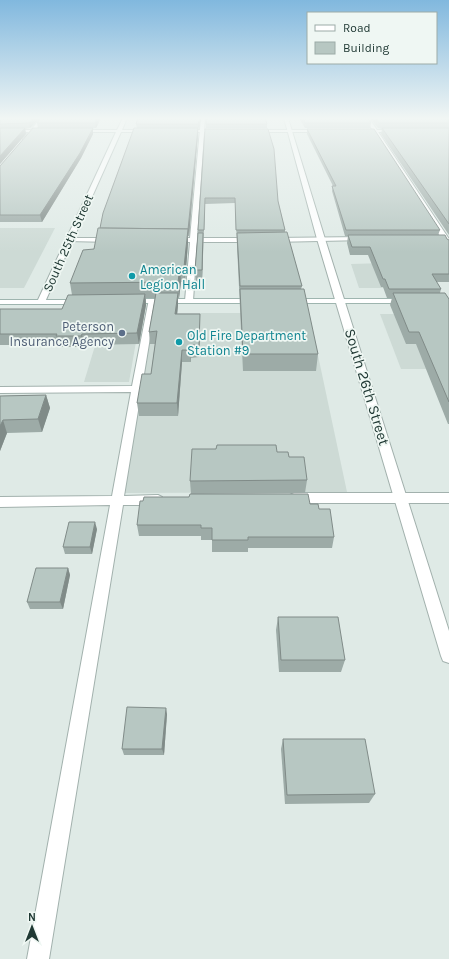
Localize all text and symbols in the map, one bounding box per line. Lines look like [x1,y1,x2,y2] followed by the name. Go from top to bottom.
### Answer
[307,12,437,64] legend
[343,21,371,35] text: Road
[343,41,390,55] text: Building
[40,192,96,294] street label: South 25th Street
[140,262,205,292] place label: American Legion Hall
[127,271,137,281] marker: American Legion Hall
[10,319,114,349] place label: Peterson Insurance Agency
[341,326,393,448] street label: South 26th Street
[117,328,127,338] marker: Peterson Insurance Agency
[187,328,306,358] place label: Old Fire Department Station #9
[174,337,184,347] marker: Old Fire Department Station #9
[12,907,52,947] north arrow
[28,911,36,924] text: N

